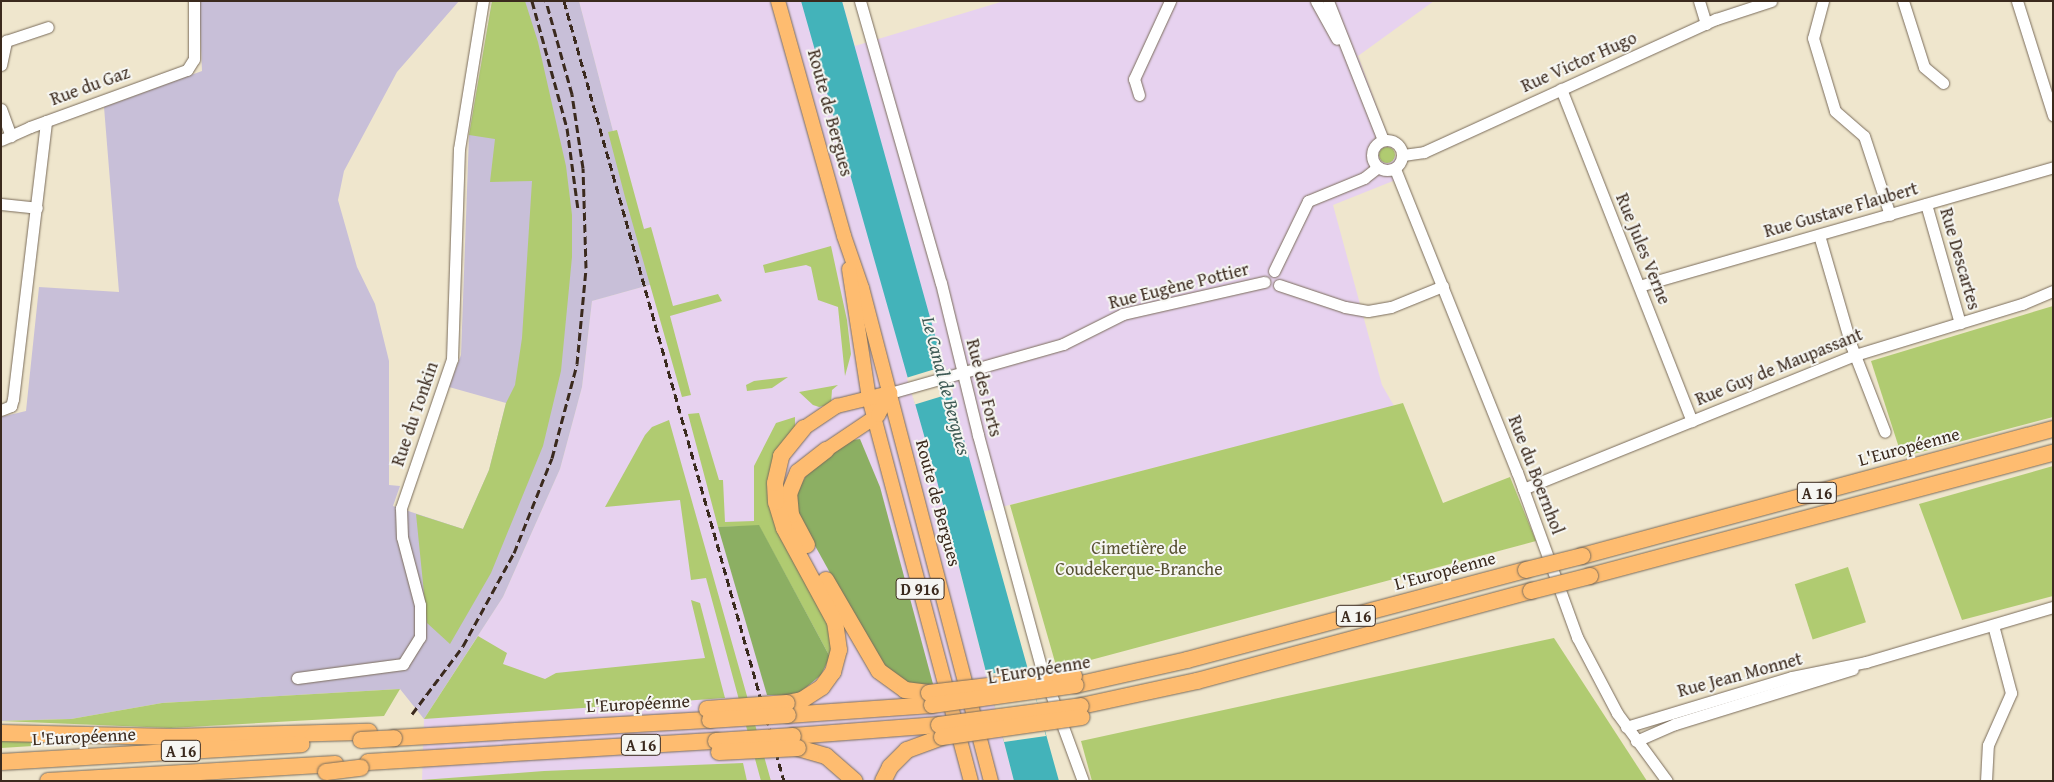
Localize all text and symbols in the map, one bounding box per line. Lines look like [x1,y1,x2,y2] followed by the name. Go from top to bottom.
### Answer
[1518,27,1640,97] street label: Rue Victor Hugo
[803,47,857,179] street label: Route de Bergues
[47,62,133,110] street label: Rue du Gaz
[1762,178,1920,242] street label: Rue Gustave Flaubert
[1611,190,1675,308] street label: Rue Jules Verne
[1935,206,1985,312] street label: Rue Descartes
[1107,258,1251,314] street label: Rue Eugène Pottier
[917,314,975,458] water label: Le Canal de Bergues
[1692,324,1866,410] street label: Rue Guy de Maupassant
[961,337,1007,439] street label: Rue des Forts
[387,359,443,469] street label: Rue du Tonkin
[1503,413,1569,537] street label: Rue du Boernhol
[1856,423,1962,471] street label: L'Européenne
[911,437,965,569] street label: Route de Bergues
[1796,479,1838,506] road number: A 16
[1055,538,1223,580] park label: Cimetière de Coudekerque-Branche
[1392,547,1498,595] street label: L'Européenne
[895,576,945,602] road number: D 916
[1335,602,1377,630] road number: A 16
[1675,648,1805,702] street label: Rue Jean Monnet
[986,651,1092,689] street label: L'Européenne
[586,690,690,718] street label: L'Européenne
[32,723,136,751] street label: L'Européenne
[620,732,662,758] road number: A 16
[160,738,202,764] road number: A 16

